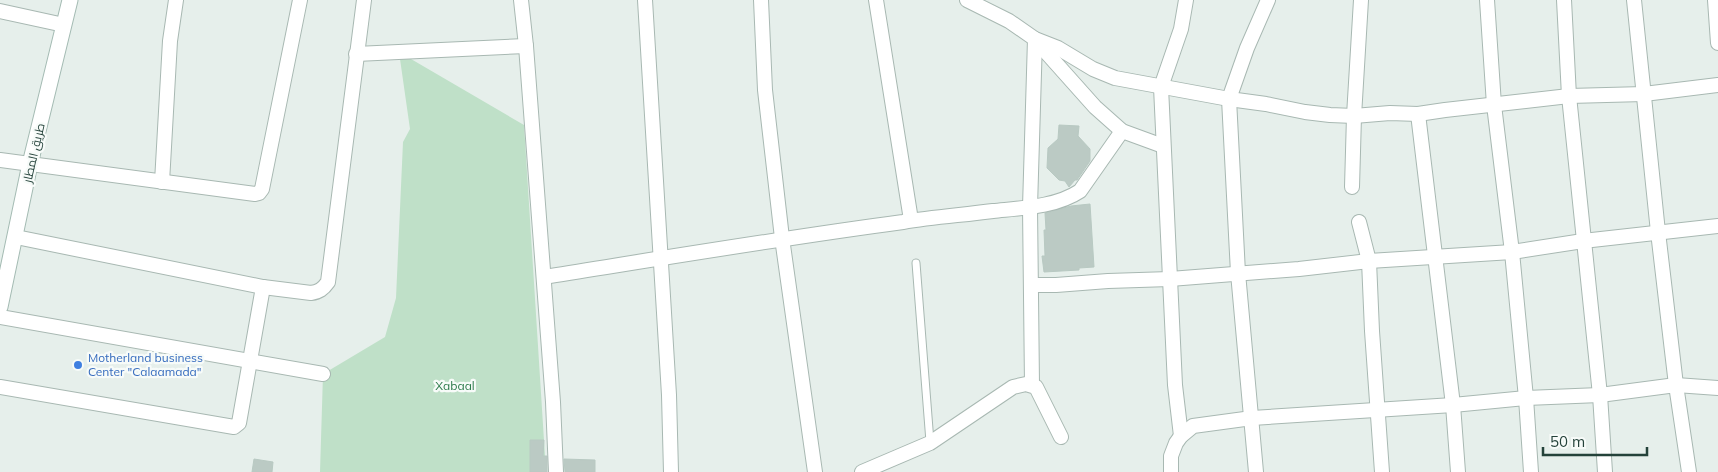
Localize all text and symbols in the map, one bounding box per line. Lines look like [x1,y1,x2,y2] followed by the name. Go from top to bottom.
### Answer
[19,121,48,185] street label: طريق المطار
[88,350,203,379] place label: Motherland business Center "Calaamada"
[72,359,84,371] marker: Motherland business Center "Calaamada"
[435,378,475,393] park label: Xabaal
[1543,424,1647,456] scale bar
[1550,432,1585,451] text: 50 m

